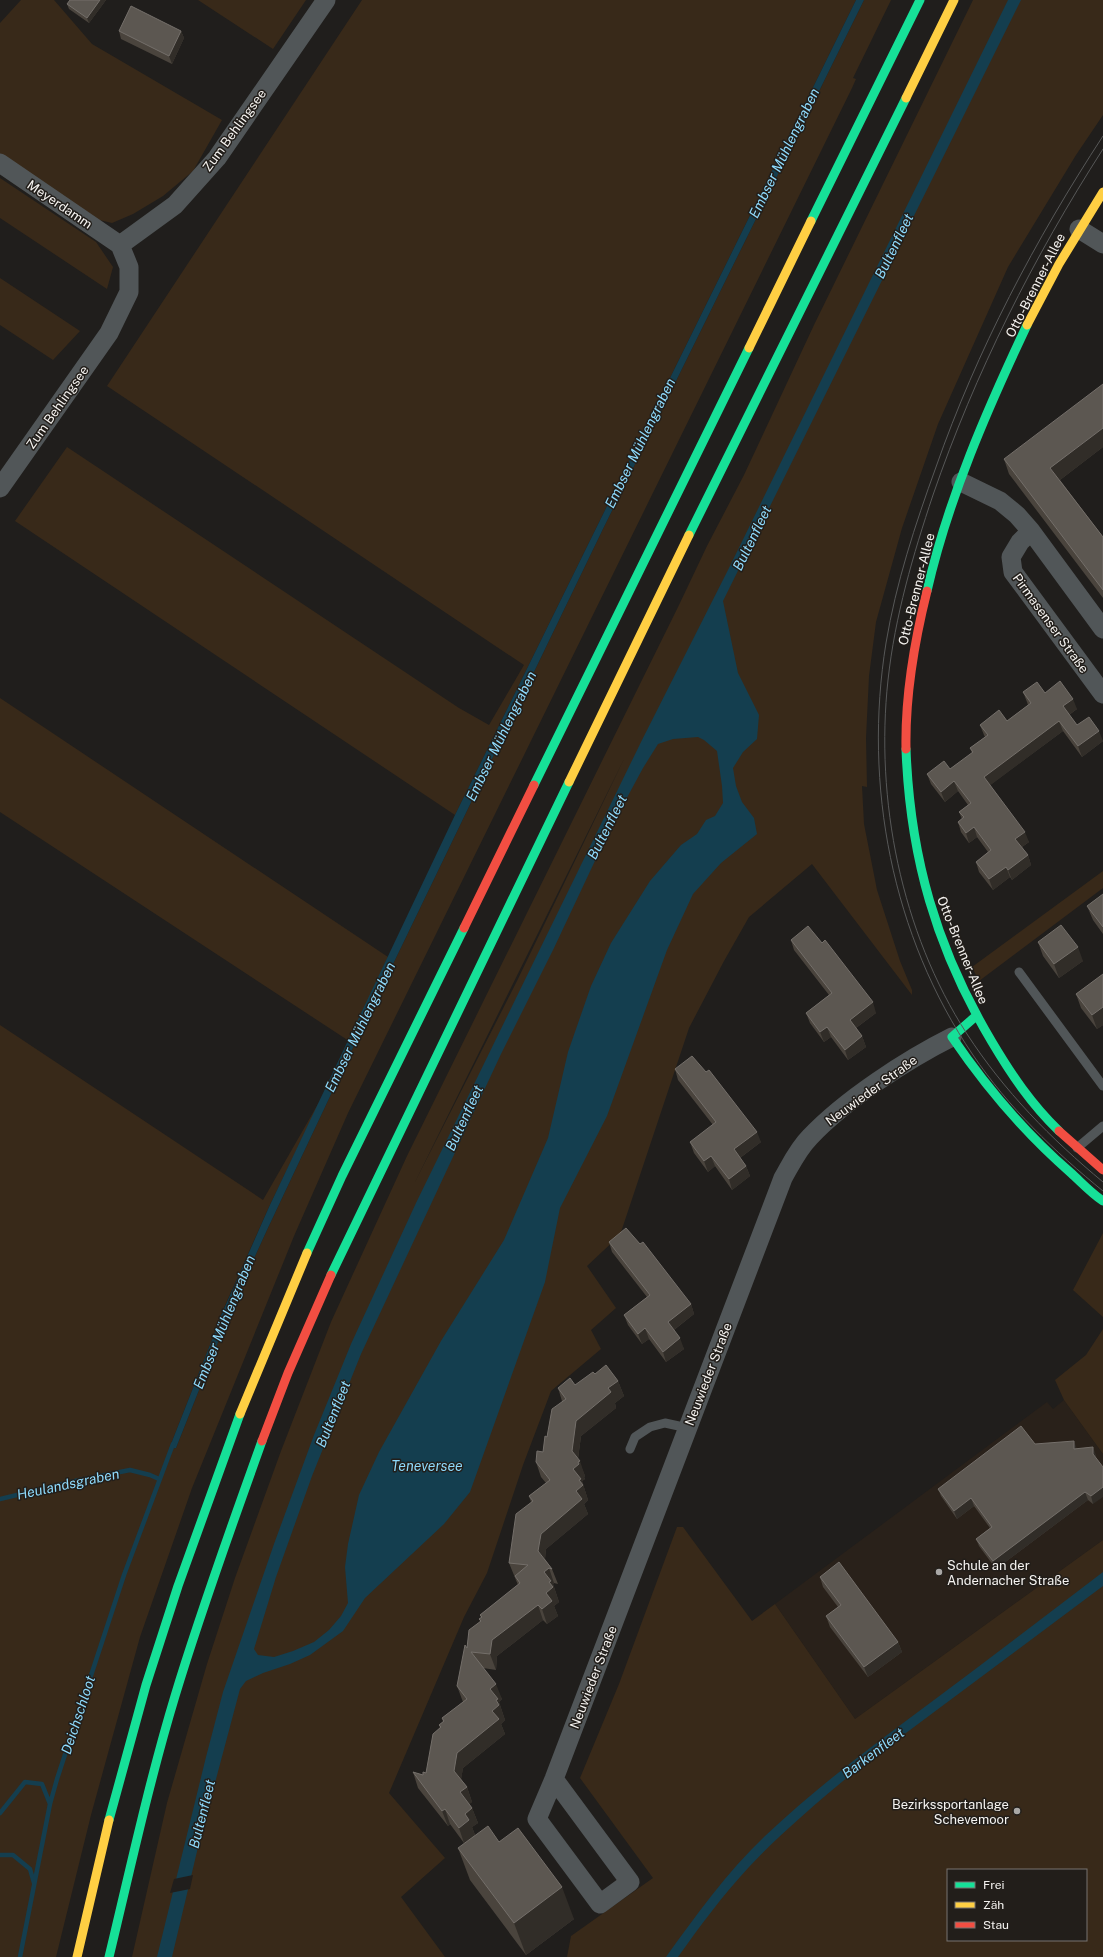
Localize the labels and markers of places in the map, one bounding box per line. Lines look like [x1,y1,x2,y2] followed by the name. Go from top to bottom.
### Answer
[947,1558,1069,1588] place label: Schule an der Andernacher Straße
[934,1567,944,1577] marker: Schule an der Andernacher Straße
[892,1797,1009,1827] place label: Bezirkssportanlage Schevemoor
[1012,1806,1022,1816] marker: Bezirkssportanlage Schevemoor

